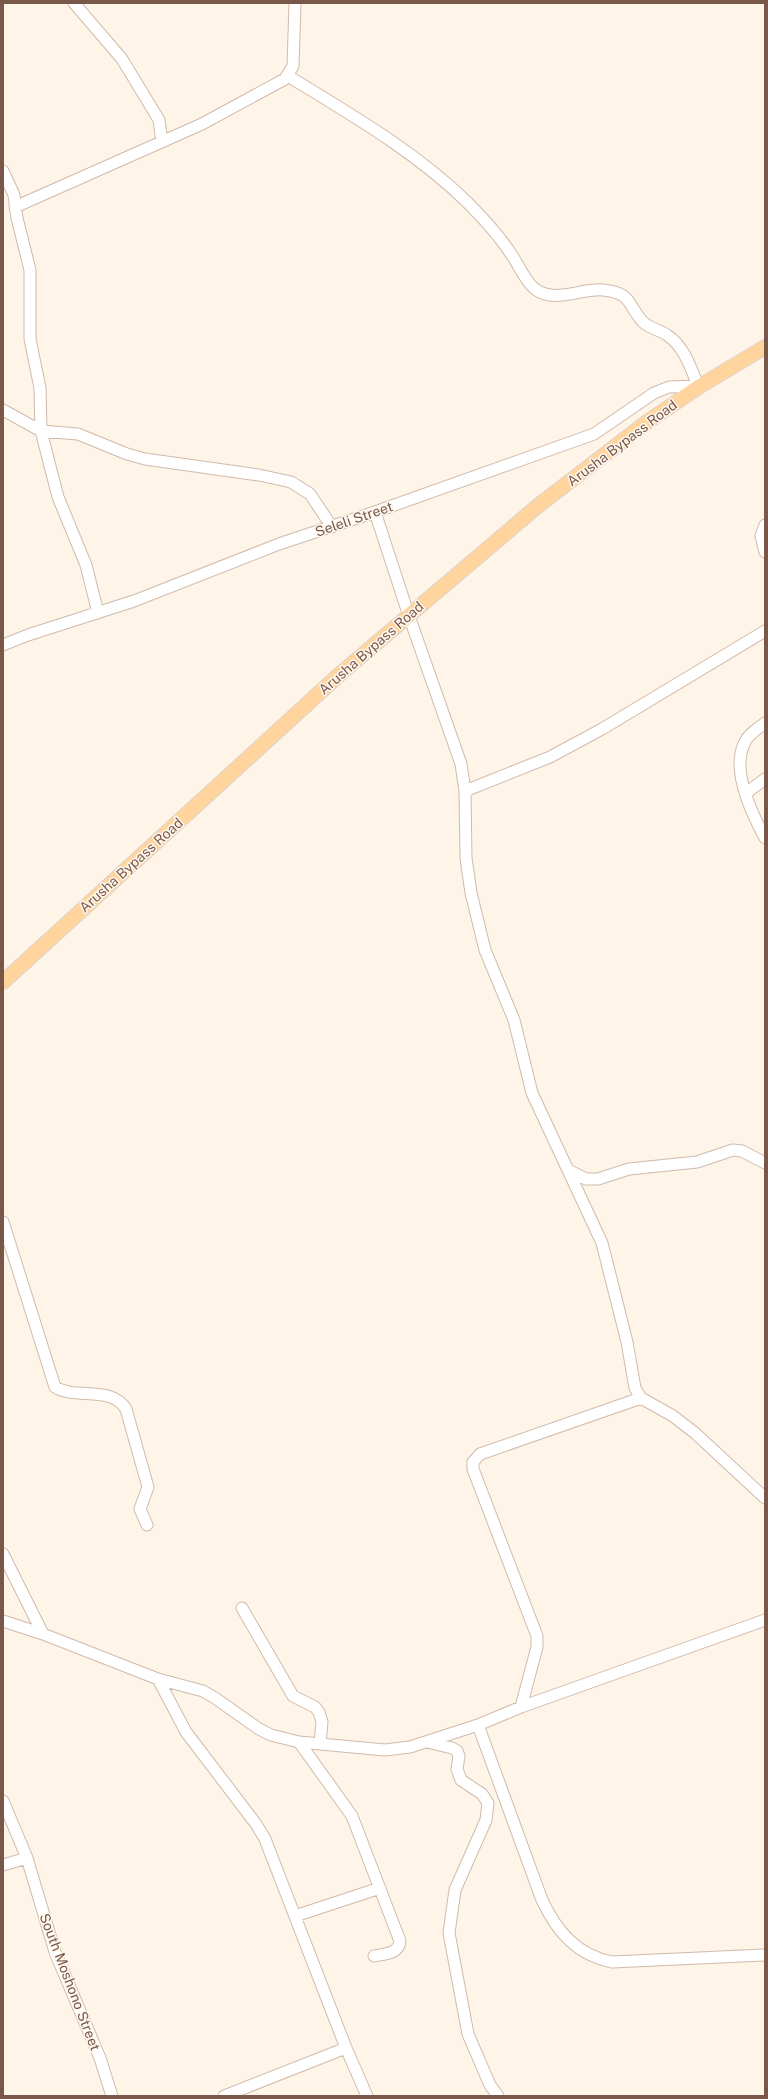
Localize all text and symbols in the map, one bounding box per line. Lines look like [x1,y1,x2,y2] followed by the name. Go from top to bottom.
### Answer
[564,397,680,489] street label: Arusha Bypass Road
[313,498,395,540] street label: Seleli Street
[315,598,427,698] street label: Arusha Bypass Road
[76,814,186,916] street label: Arusha Bypass Road
[36,1911,104,2053] street label: South Moshono Street

